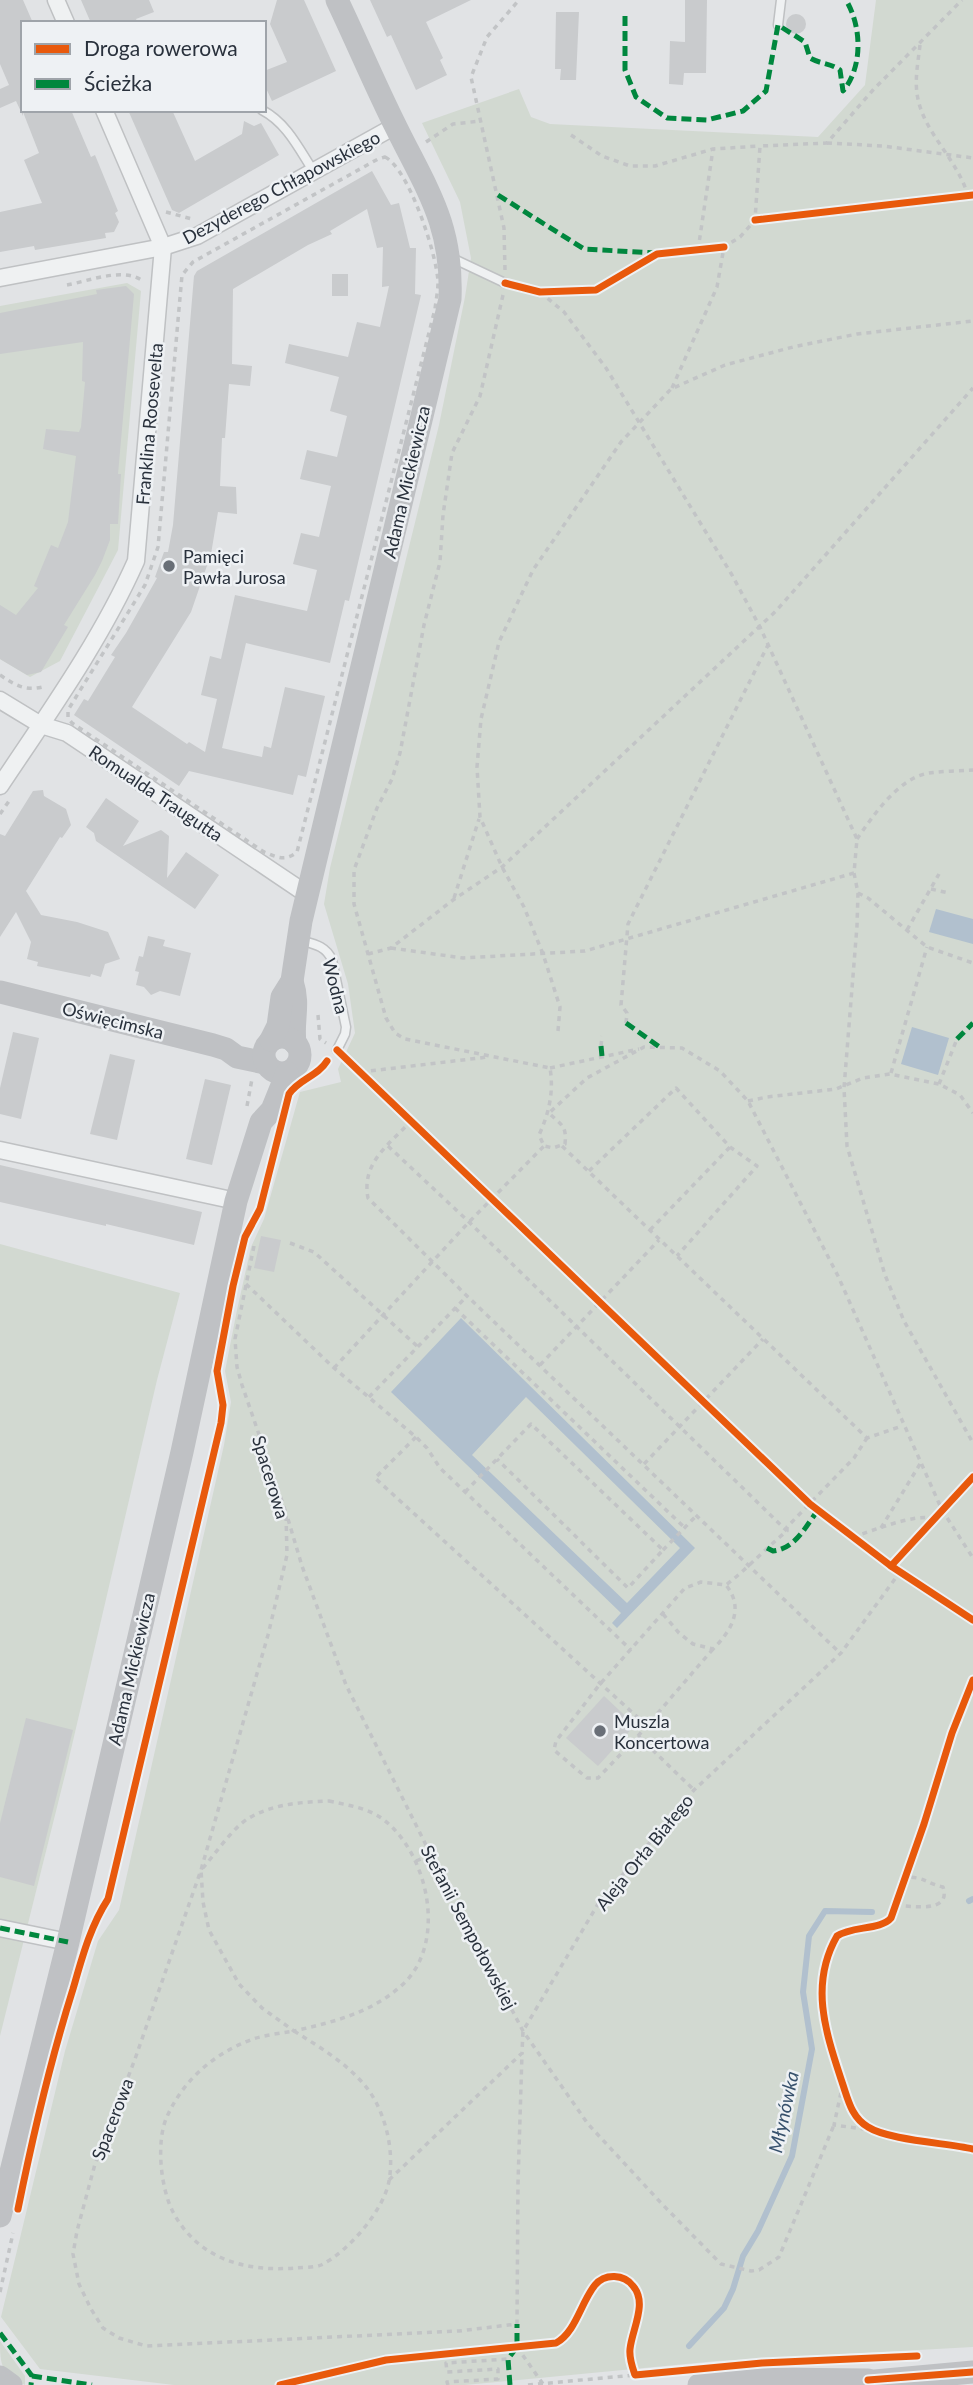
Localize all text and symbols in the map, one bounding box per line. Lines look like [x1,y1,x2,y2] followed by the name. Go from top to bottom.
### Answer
[21,21,266,112] legend
[84,35,238,60] text: Droga rowerowa
[84,70,152,95] text: Ścieżka
[178,126,384,248] street label: Dezyderego Chłapowskiego
[131,342,167,506] street label: Franklina Roosevelta
[378,404,434,560] street label: Adama Mickiewicza
[183,545,286,588] place label: Pamięci Pawła Jurosa
[161,558,177,574] marker: Pamięci Pawła Jurosa
[85,740,227,846] street label: Romualda Traugutta
[318,956,354,1016] street label: Wodna
[60,997,166,1043] street label: Oświęcimska
[248,1433,294,1521] street label: Spacerowa
[103,1591,159,1747] street label: Adama Mickiewicza
[614,1710,709,1753] place label: Muszla Koncertowa
[592,1723,608,1739] marker: Muszla Koncertowa
[590,1790,698,1914] street label: Aleja Orła Białego
[416,1841,522,2013] street label: Stefanii Sempołowskiej
[763,2069,803,2155] water label: Młynówka
[86,2075,138,2163] street label: Spacerowa

